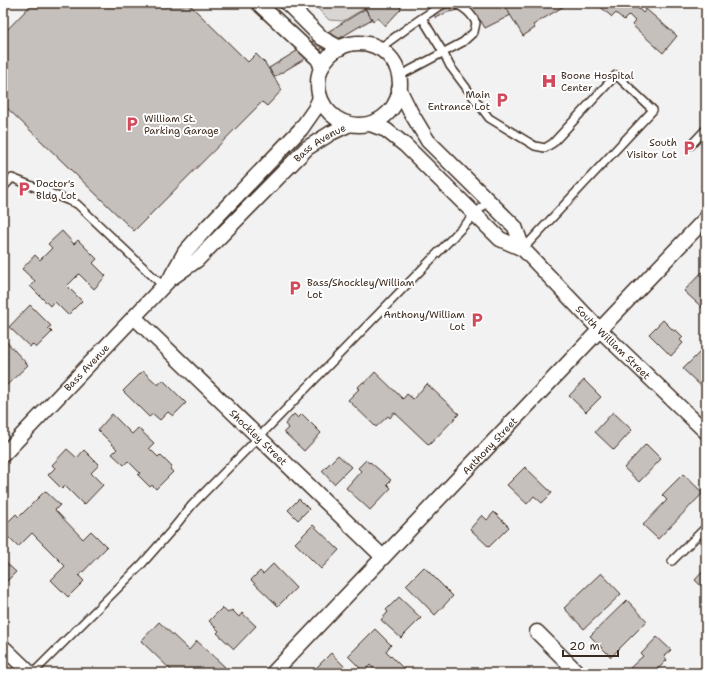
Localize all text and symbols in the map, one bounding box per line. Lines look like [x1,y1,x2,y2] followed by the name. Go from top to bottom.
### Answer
[561,69,634,94] place label: Boone Hospital Center
[540,72,558,90] hospital icon: Boone Hospital Center
[428,88,490,113] place label: Main Entrance Lot
[493,91,511,109] parking icon: Main Entrance Lot
[144,112,219,137] place label: William St. Parking Garage
[123,115,141,133] parking icon: William St. Parking Garage
[291,121,348,165] street label: Bass Avenue
[626,136,677,161] place label: South Visitor Lot
[680,139,698,157] parking icon: South Visitor Lot
[36,177,76,202] place label: Doctor's Bldg Lot
[15,180,33,198] parking icon: Doctor's Bldg Lot
[307,276,415,301] place label: Bass/Shockley/William Lot
[286,279,304,297] parking icon: Bass/Shockley/William Lot
[573,303,653,382] street label: South William Street
[384,308,465,333] place label: Anthony/William Lot
[468,311,486,329] parking icon: Anthony/William Lot
[61,341,112,394] street label: Bass Avenue
[227,407,290,468] street label: Shockley Street
[460,415,520,477] street label: Anthony Street
[563,632,618,658] scale bar
[569,638,600,654] text: 20 m

